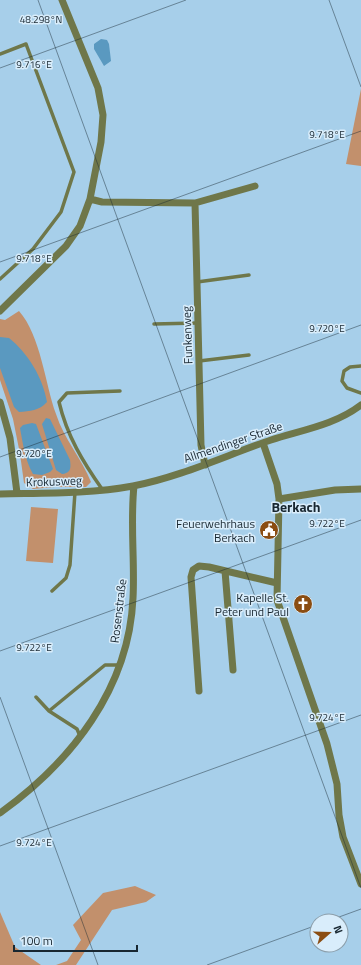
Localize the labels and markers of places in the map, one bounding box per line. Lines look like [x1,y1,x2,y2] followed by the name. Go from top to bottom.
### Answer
[176,514,255,547] place label: Feuerwehrhaus Berkach
[258,519,280,541] public building icon: Feuerwehrhaus Berkach
[215,588,289,621] place label: Kapelle St. Peter und Paul
[292,593,314,615] church icon: Kapelle St. Peter und Paul

